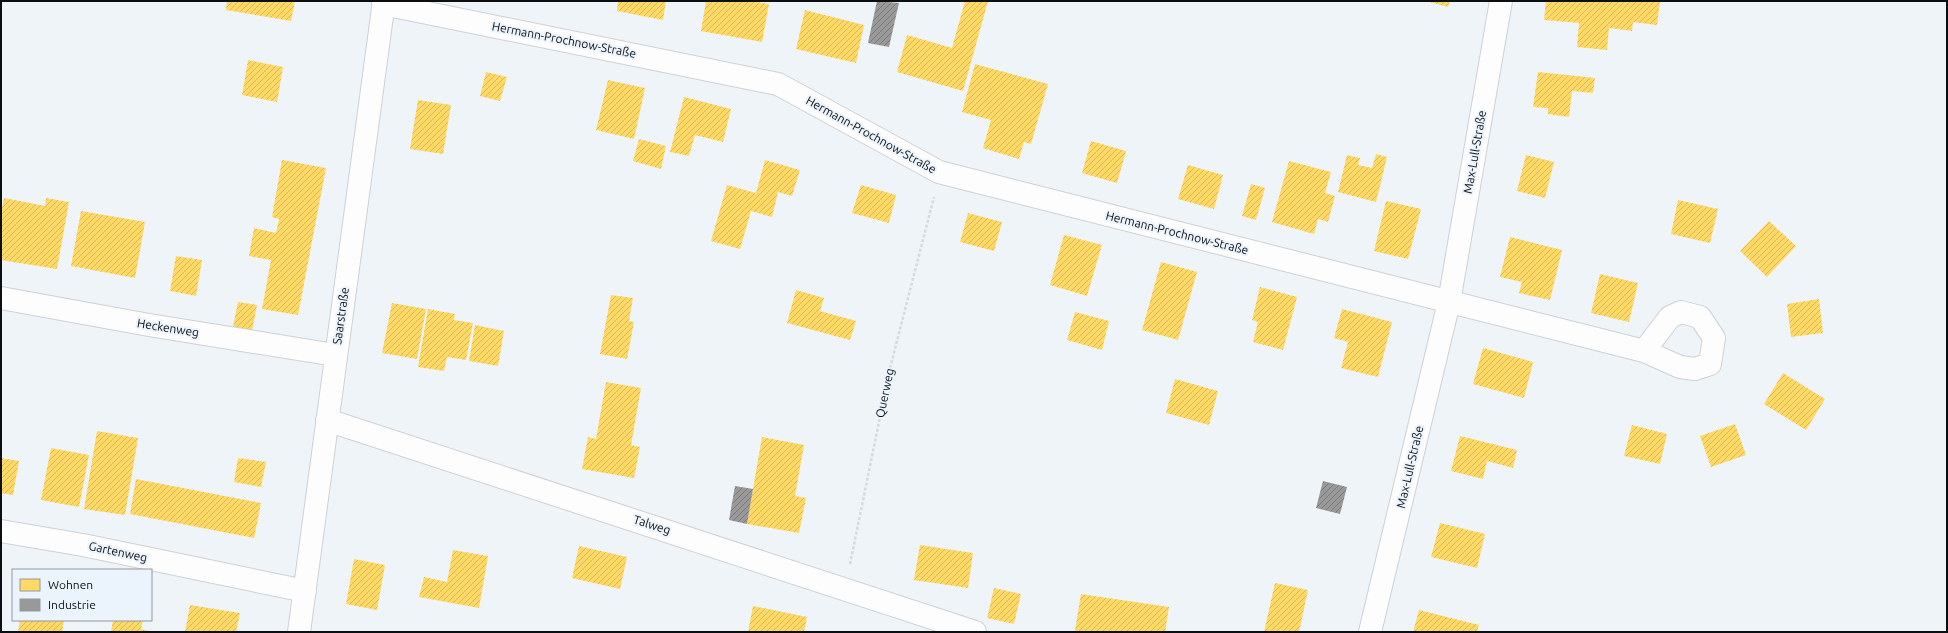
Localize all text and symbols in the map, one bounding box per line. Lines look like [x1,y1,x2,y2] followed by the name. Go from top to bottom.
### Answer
[491,19,637,60] street label: Hermann-Prochnow-Straße
[804,93,939,176] street label: Hermann-Prochnow-Straße
[1461,109,1488,195] street label: Max-Lull-Straße
[1104,208,1250,257] street label: Hermann-Prochnow-Straße
[330,286,351,345] street label: Saarstraße
[136,316,200,339] street label: Heckenweg
[873,367,896,419] street label: Querweg
[1394,424,1425,509] street label: Max-Lull-Straße
[632,512,672,537] street label: Talweg
[88,539,149,564] street label: Gartenweg
[12,569,152,621] legend
[48,578,93,591] text: Wohnen
[48,598,96,611] text: Industrie

